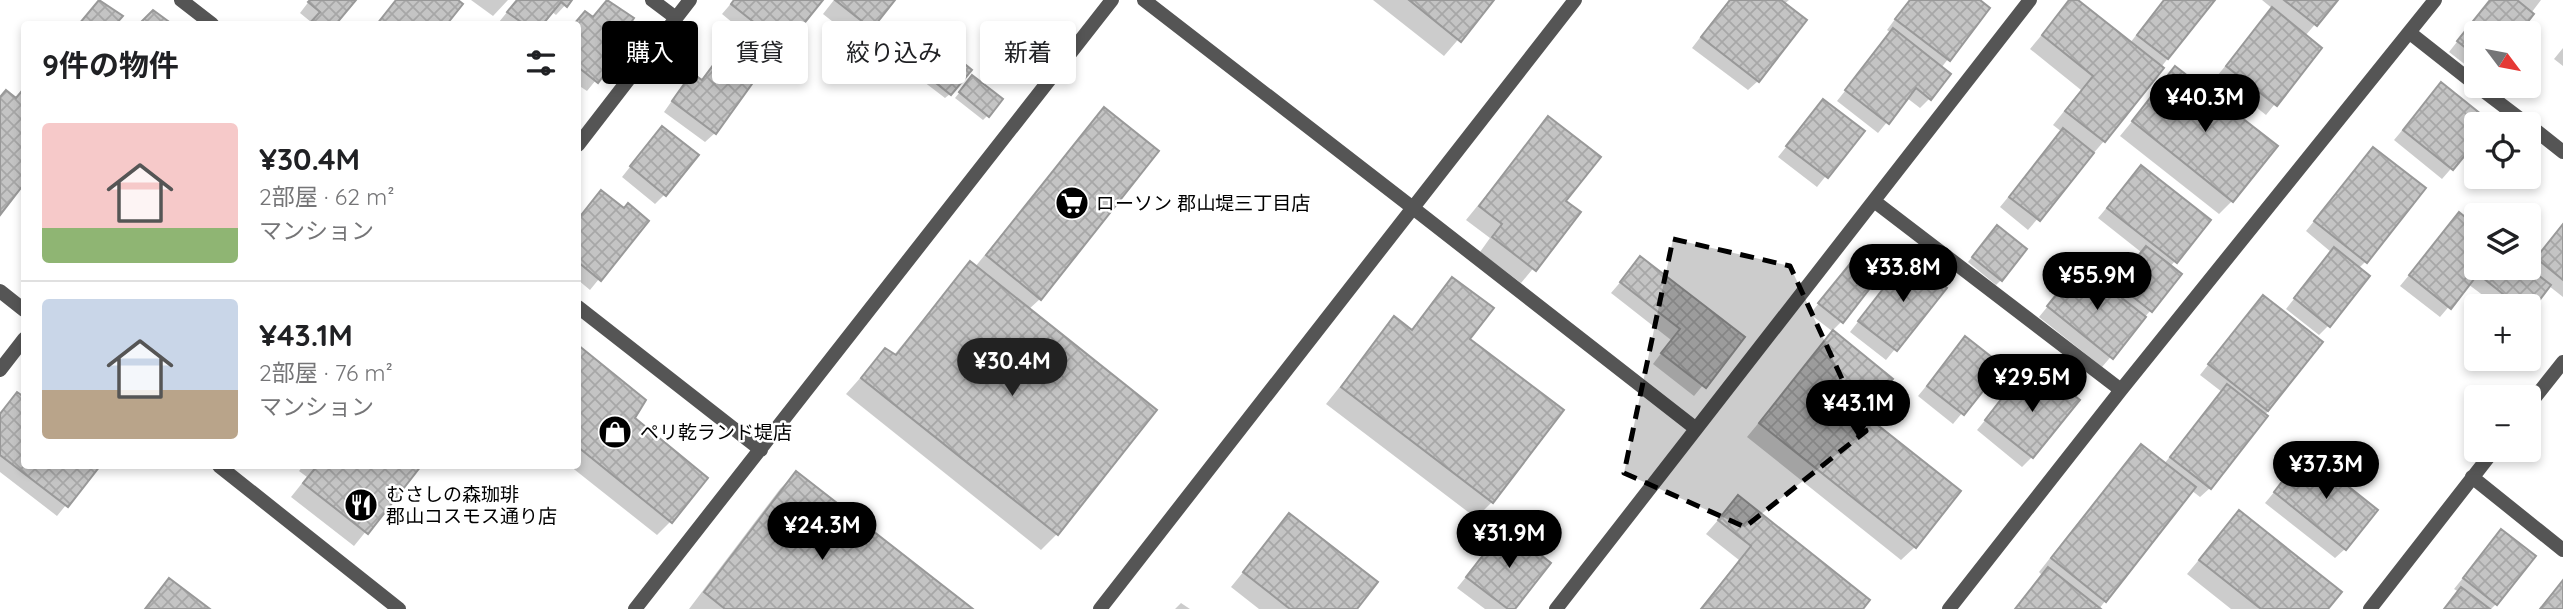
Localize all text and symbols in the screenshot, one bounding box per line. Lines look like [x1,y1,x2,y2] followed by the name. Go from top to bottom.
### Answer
[602,21,698,84] chip: 購入
[712,21,808,84] chip: 賃貸
[822,21,966,84] chip: 絞り込み
[980,21,1076,84] chip: 新着
[2464,21,2541,98] north arrow
[2464,21,2541,462] map controls
[522,44,560,82] icon: filters
[42,46,179,84] text: 9件の物件
[2148,74,2262,134] pin: ¥40.3M
[2166,82,2244,111] text: ¥40.3M
[2464,112,2541,189] button: locate
[259,140,360,178] text: ¥30.4M
[98,151,182,235] icon: home
[259,182,394,211] text: 2部屋 · 62 m²
[1053,184,1091,222] supermarket icon: ローソン 郡山堤三丁目店
[1096,191,1310,215] place label: ローソン 郡山堤三丁目店
[2464,203,2541,280] button: layers
[259,216,374,245] text: マンション
[1846,244,1960,304] pin: ¥33.8M
[1865,252,1941,281] text: ¥33.8M
[2040,252,2154,312] pin: ¥55.9M
[2059,260,2135,289] text: ¥55.9M
[2464,294,2541,371] button: +
[259,316,353,354] text: ¥43.1M
[98,327,182,411] icon: home
[955,338,1069,398] pin: ¥30.4M
[973,346,1051,375] text: ¥30.4M
[1975,354,2089,414] pin: ¥29.5M
[259,358,393,387] text: 2部屋 · 76 m²
[1994,362,2070,391] text: ¥29.5M
[1801,380,1915,440] pin: ¥43.1M
[2464,385,2541,462] button: −
[1822,388,1894,417] text: ¥43.1M
[259,392,374,421] text: マンション
[596,413,634,451] shop icon: ペリ乾ランド堤店
[640,420,792,444] place label: ペリ乾ランド堤店
[2269,442,2383,501] pin: ¥37.3M
[2289,449,2363,478] text: ¥37.3M
[386,482,557,528] place label: むさしの森珈琲 郡山コスモス通り店
[342,486,380,524] restaurant icon: むさしの森珈琲 郡山コスモス通り店
[765,503,879,562] pin: ¥24.3M
[783,510,861,539] text: ¥24.3M
[1452,510,1566,570] pin: ¥31.9M
[1473,518,1545,547] text: ¥31.9M

